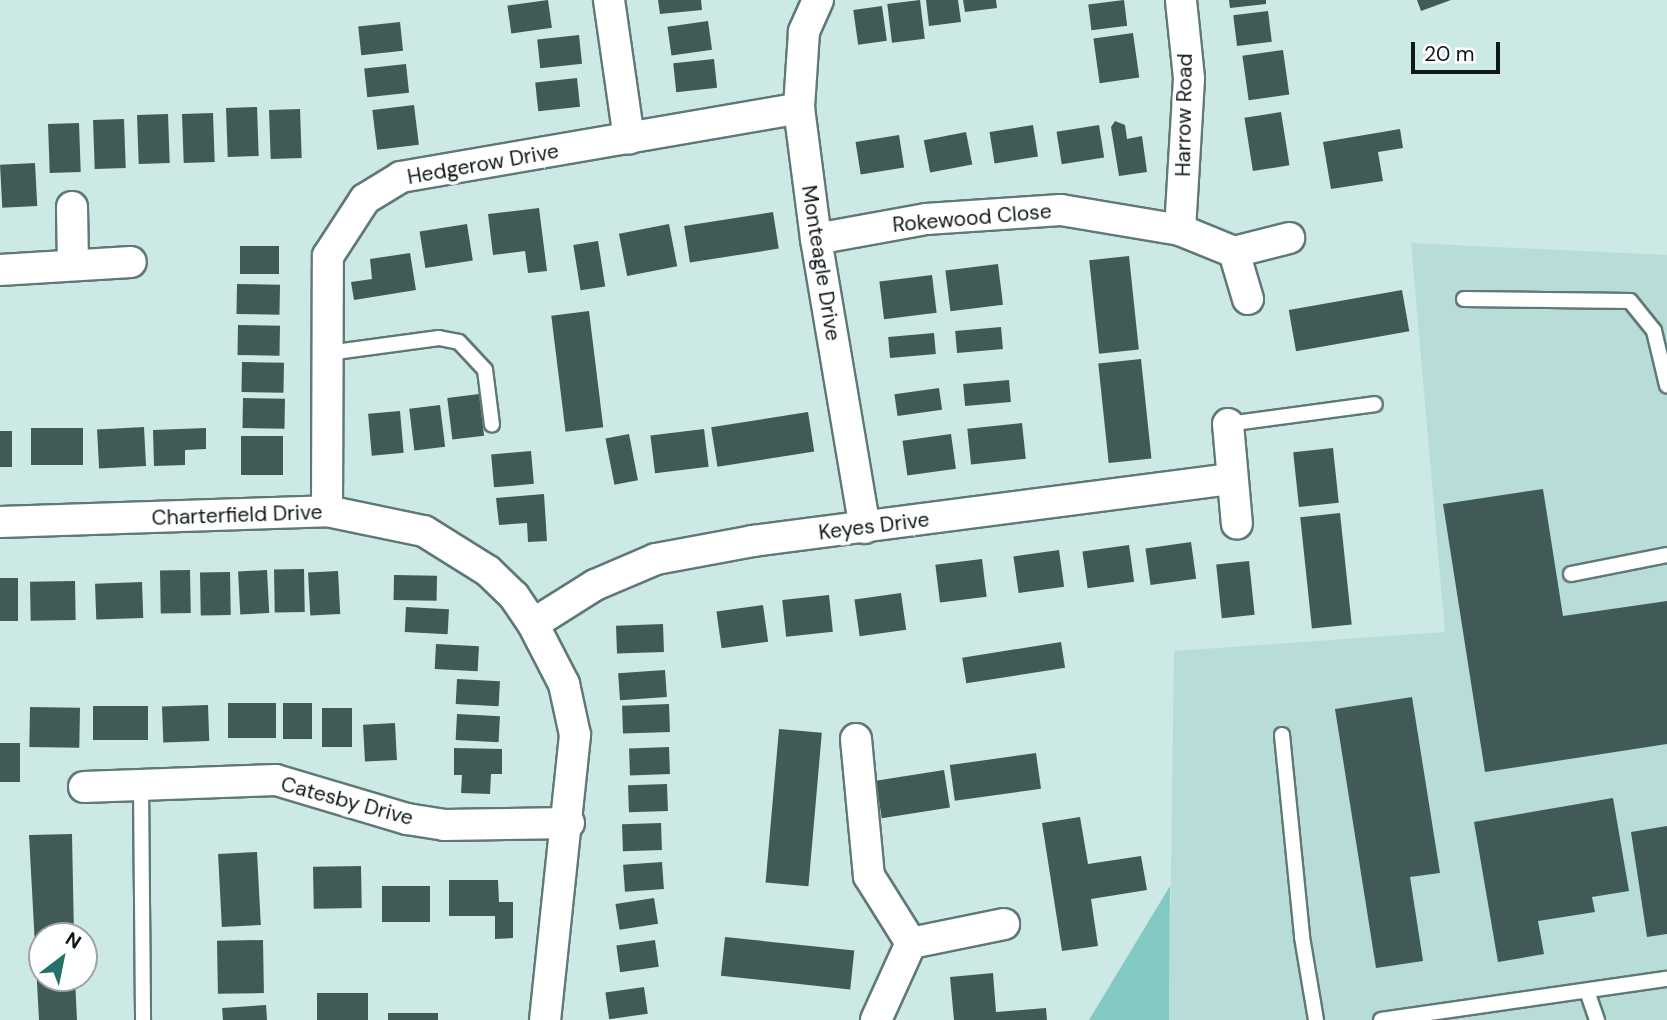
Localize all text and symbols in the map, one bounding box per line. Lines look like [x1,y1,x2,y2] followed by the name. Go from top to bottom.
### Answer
[1415,28,1504,72] scale bar
[1424,40,1475,68] text: 20 m
[1170,53,1198,177] street label: Harrow Road
[405,138,561,190] street label: Hedgerow Drive
[796,183,846,343] street label: Monteagle Drive
[891,198,1053,238] street label: Rokewood Close
[151,499,323,531] street label: Charterfield Drive
[817,507,931,545] street label: Keyes Drive
[278,771,416,831] street label: Catesby Drive
[28,922,98,992] north arrow
[61,926,86,955] text: N

